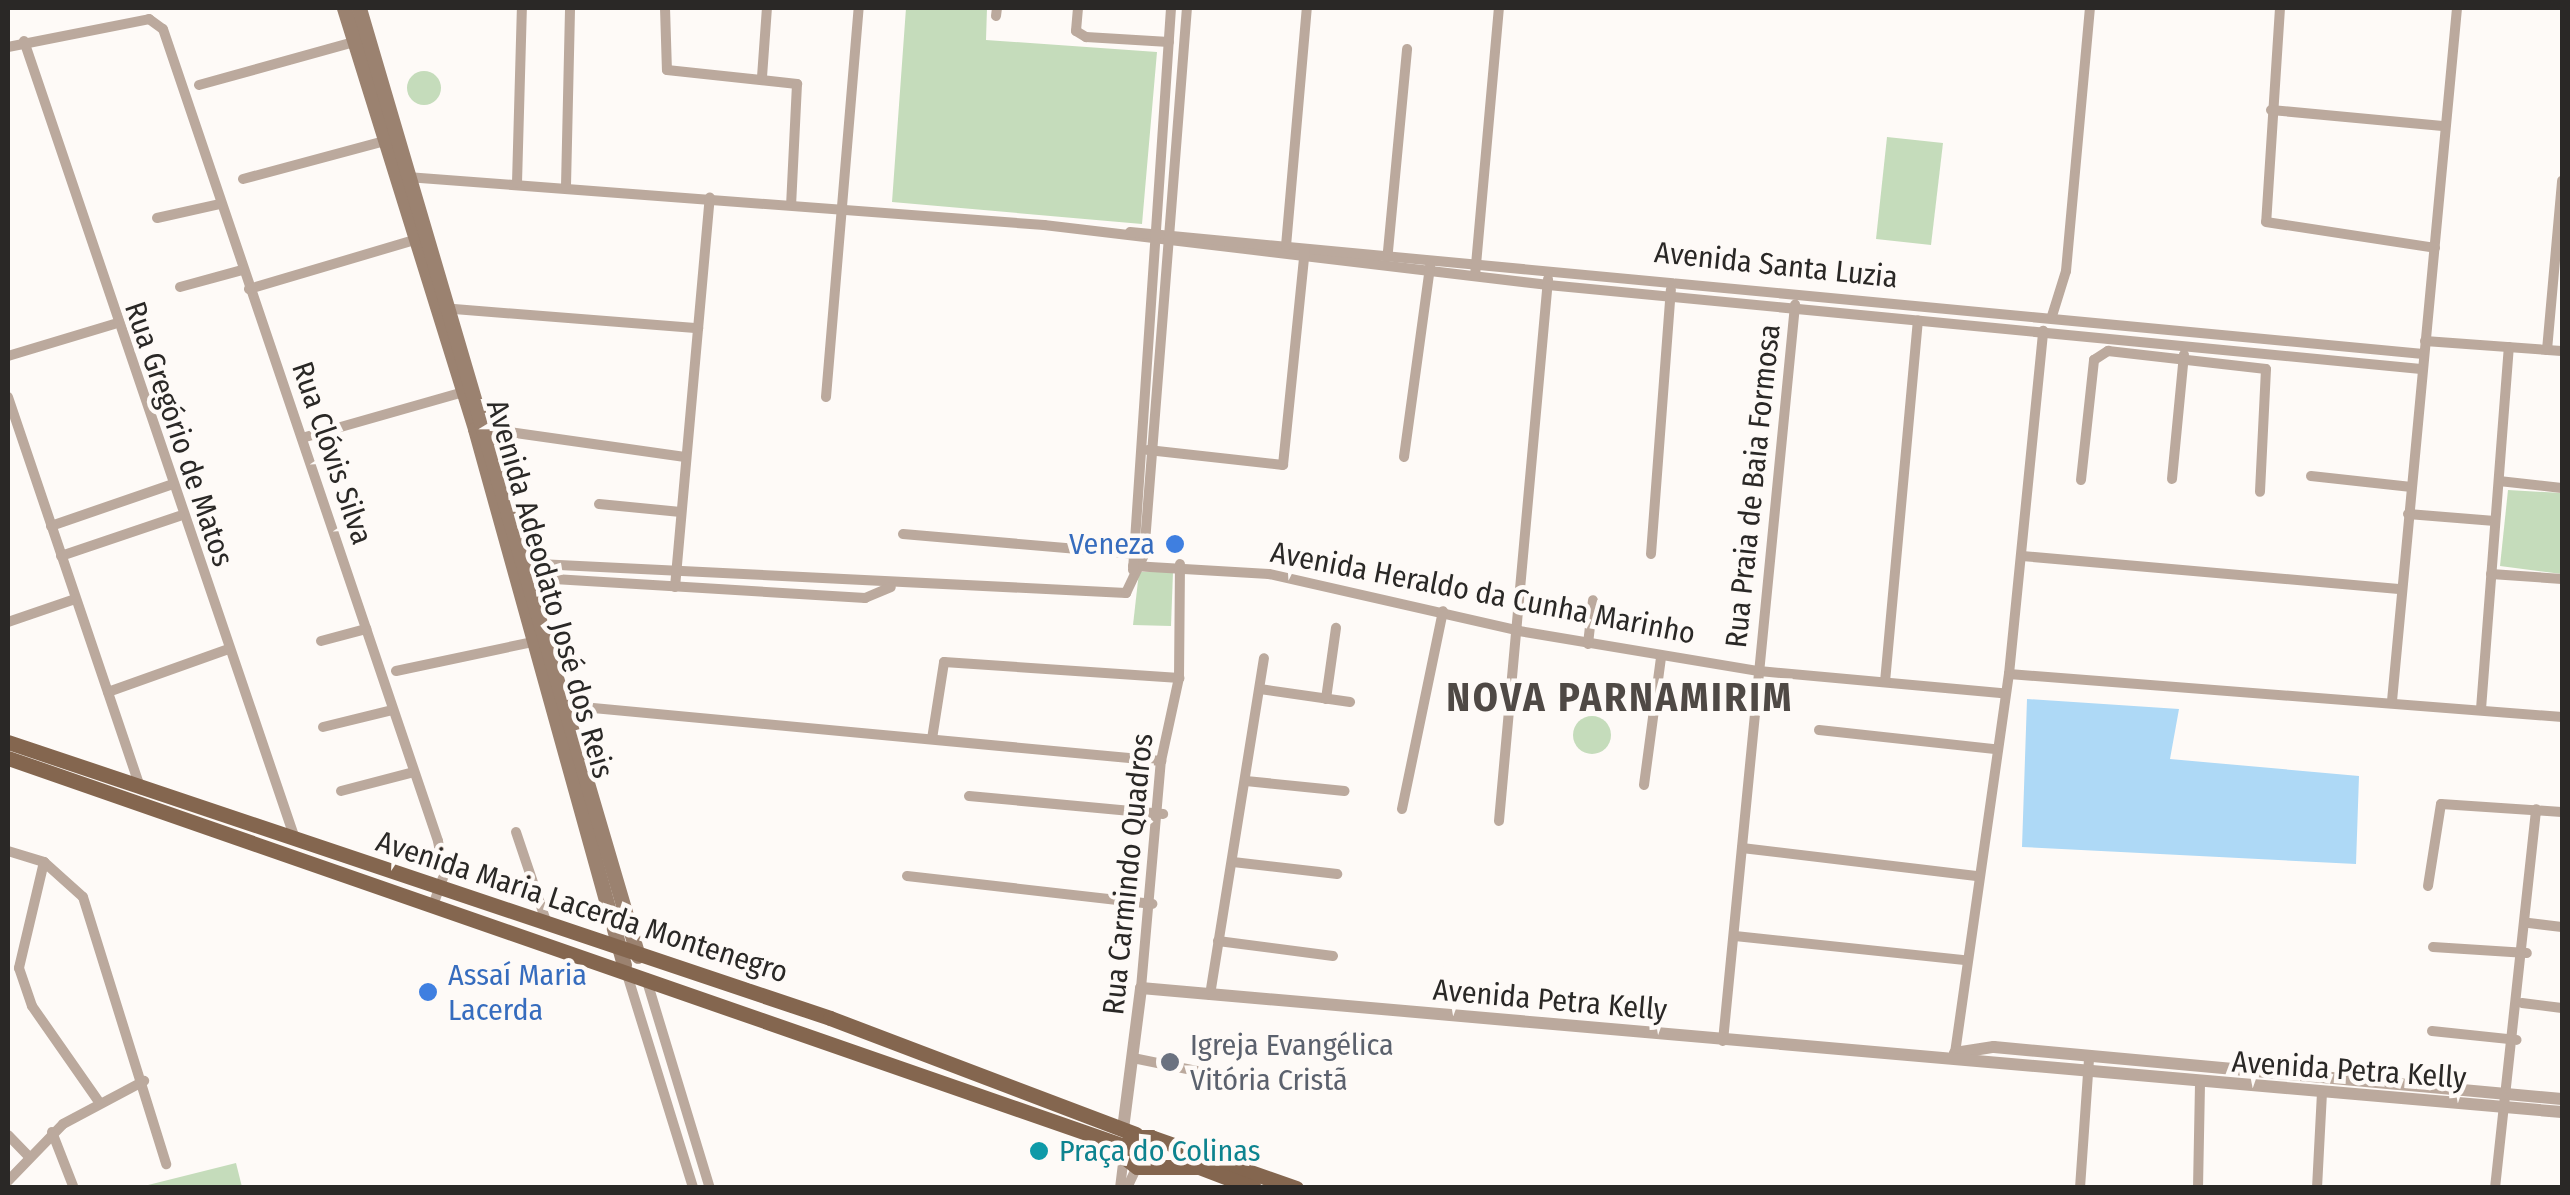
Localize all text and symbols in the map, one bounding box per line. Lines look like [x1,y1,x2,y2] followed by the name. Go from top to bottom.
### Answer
[1653,234,1899,296] street label: Avenida Santa Luzia
[117,297,241,571] street label: Rua Gregório de Matos
[1718,322,1788,650] street label: Rua Praia de Baia Formosa
[284,357,380,549] street label: Rua Clóvis Silva
[479,396,621,782] street label: Avenida Adeodato José dos Reis
[1069,526,1155,562] place label: Veneza
[1164,533,1186,555] marker: Veneza
[1268,534,1698,652] street label: Avenida Heraldo da Cunha Marinho
[1446,674,1794,722] district label: NOVA PARNAMIRIM
[1095,732,1161,1016] street label: Rua Carmindo Quadros
[372,823,792,991] street label: Avenida Maria Lacerda Montenegro
[448,957,587,1028] place label: Assaí Maria Lacerda
[1431,972,1669,1028] street label: Avenida Petra Kelly
[417,981,439,1003] marker: Assaí Maria Lacerda
[1190,1027,1394,1098] place label: Igreja Evangélica Vitória Cristã
[2231,1044,2467,1096] street label: Avenida Petra Kelly
[1159,1051,1181,1073] marker: Igreja Evangélica Vitória Cristã
[1059,1133,1261,1169] place label: Praça do Colinas
[1028,1140,1050,1162] marker: Praça do Colinas

